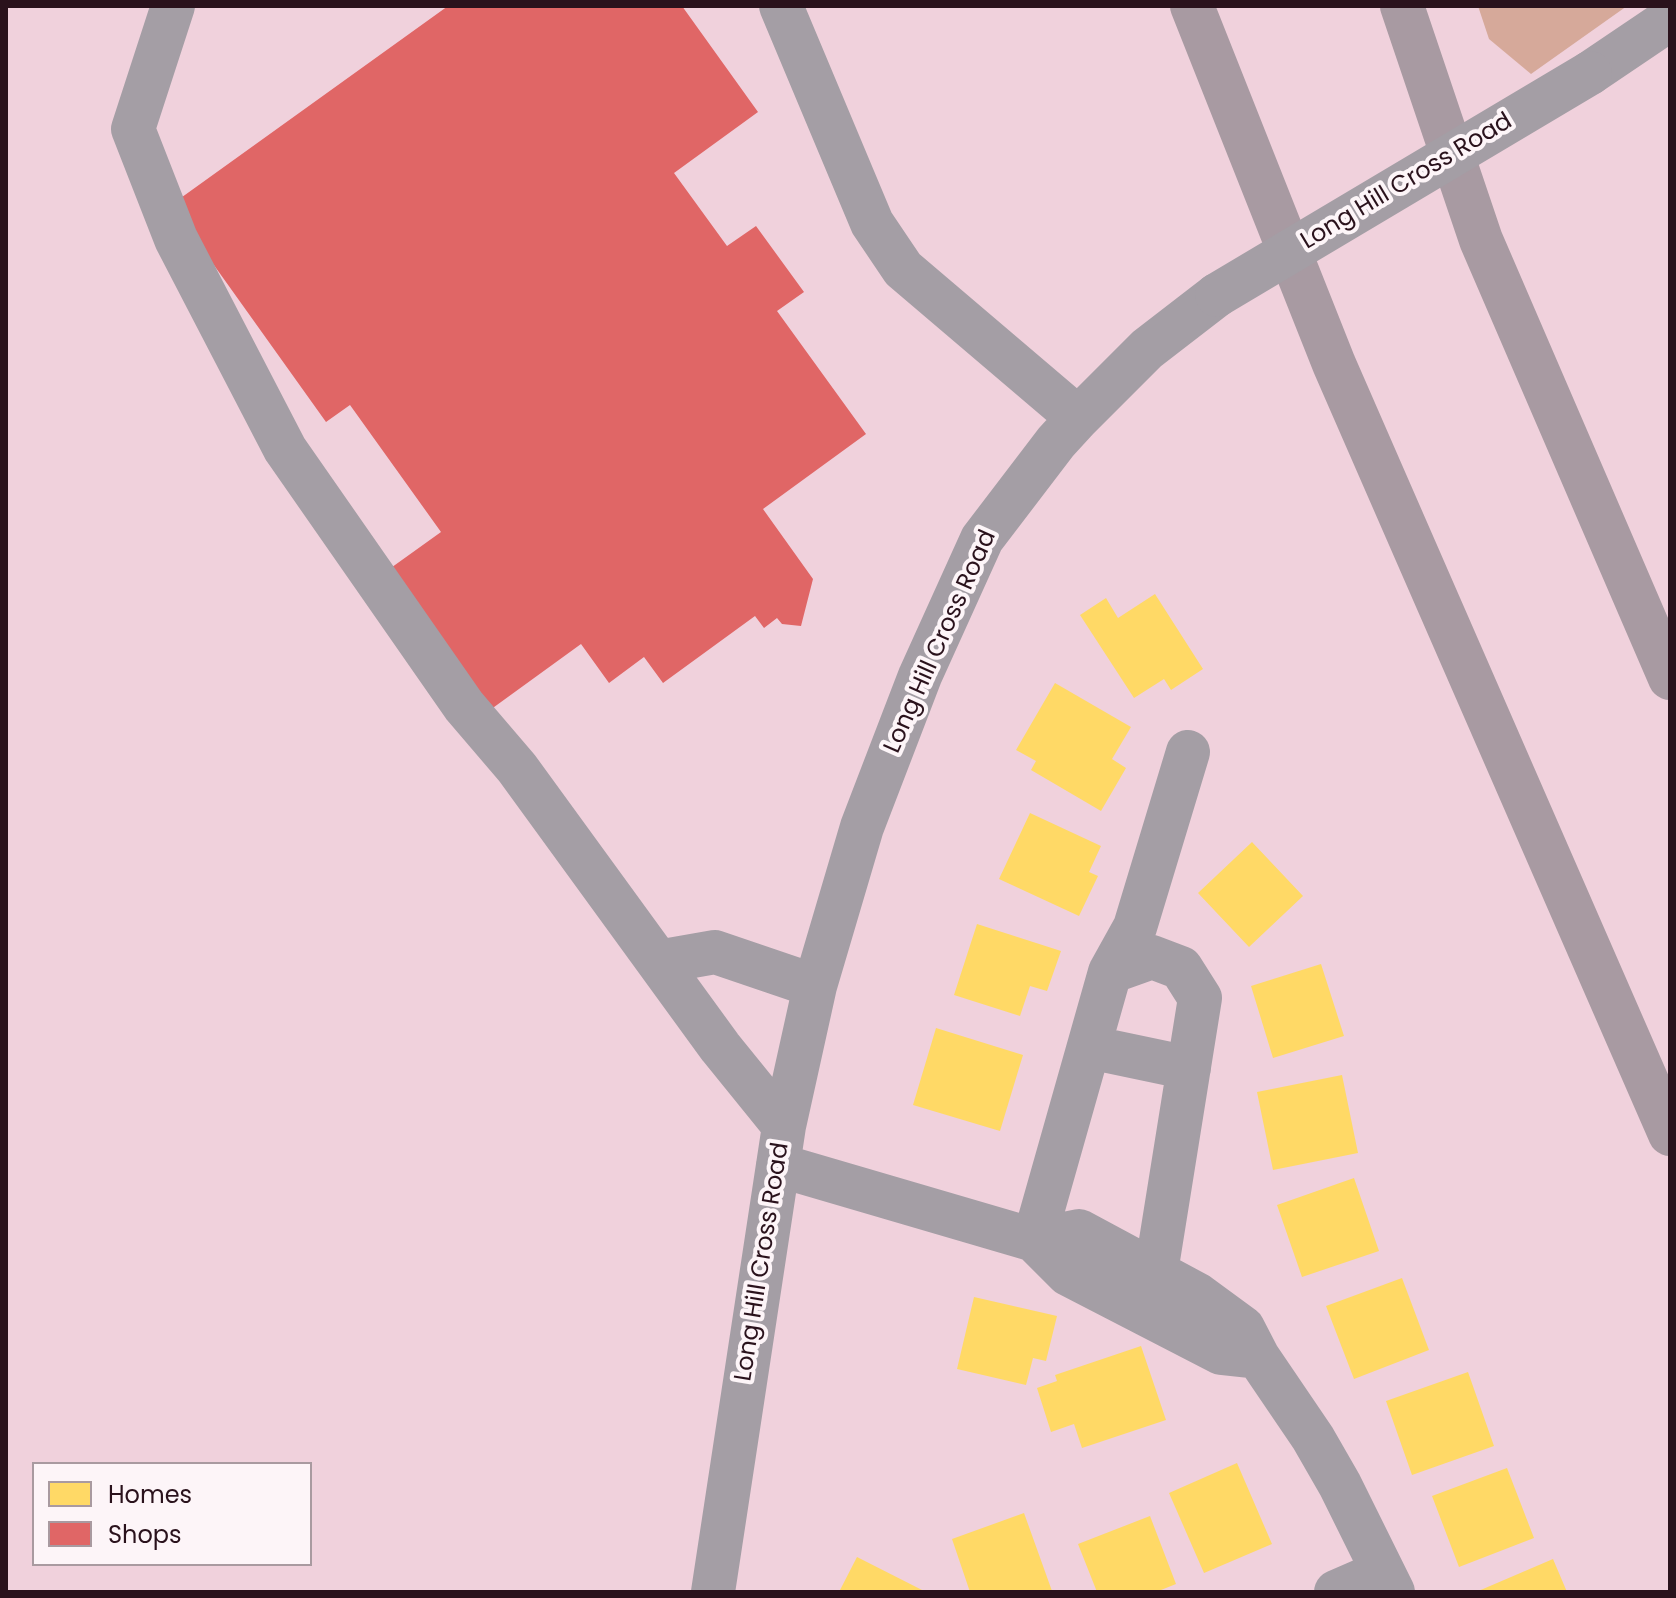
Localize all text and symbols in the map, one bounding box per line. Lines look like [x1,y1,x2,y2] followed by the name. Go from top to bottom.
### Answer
[1296,108,1518,256] street label: Long Hill Cross Road
[879,526,1003,758] street label: Long Hill Cross Road
[730,1141,796,1383] street label: Long Hill Cross Road
[32,1462,312,1566] legend
[108,1478,192,1511] text: Homes
[108,1518,182,1551] text: Shops

